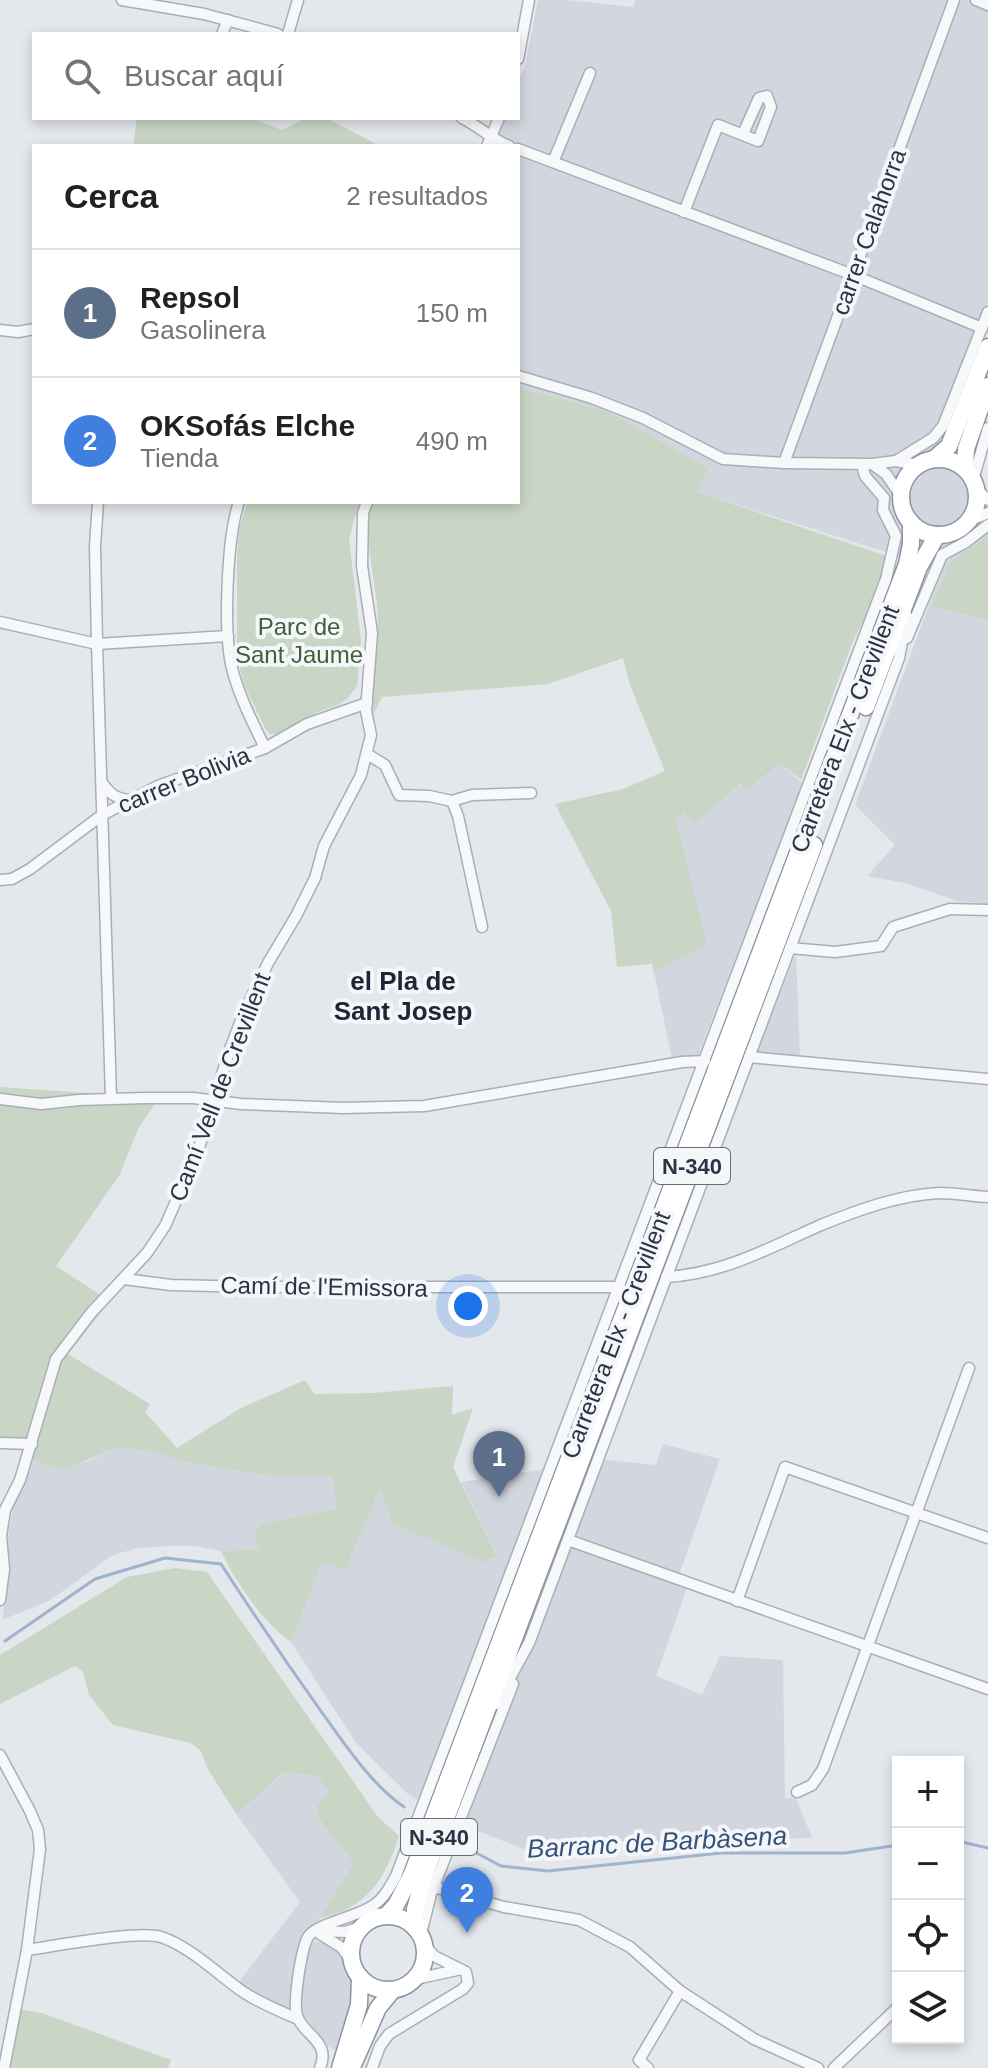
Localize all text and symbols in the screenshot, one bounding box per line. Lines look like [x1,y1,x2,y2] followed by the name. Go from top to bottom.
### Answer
[32,32,520,120] search box
[60,54,104,98] icon: search
[124,59,284,92] text: Buscar aquí
[826,145,911,319] street label: carrer Calahorra
[64,177,159,215] text: Cerca
[346,181,488,211] text: 2 resultados
[140,281,240,314] text: Repsol
[83,298,97,328] text: 1
[416,298,488,328] text: 150 m
[140,315,266,345] text: Gasolinera
[140,409,355,442] text: OKSofás Elche
[83,426,97,456] text: 2
[416,426,488,456] text: 490 m
[140,443,219,473] text: Tienda
[785,601,904,856] street label: Carretera Elx - Crevillent
[235,613,363,668] park label: Parc de Sant Jaume
[114,741,254,818] street label: carrer Bolivia
[334,966,472,1026] district label: el Pla de Sant Josep
[163,968,276,1205] street label: Camí Vell de Crevillent
[654,1148,730,1184] road number: N-340
[556,1207,675,1462] street label: Carretera Elx - Crevillent
[220,1271,429,1302] street label: Camí de l'Emissora
[448,1286,488,1326] your location
[473,1431,525,1497] pin: 1
[892,1756,964,2044] map controls
[892,1756,964,1828] button: +
[401,1819,477,1855] road number: N-340
[526,1820,788,1864] water label: Barranc de Barbàsena
[892,1828,964,1900] button: −
[441,1867,493,1933] pin: 2
[892,1900,964,1972] button: locate
[892,1972,964,2044] button: layers

